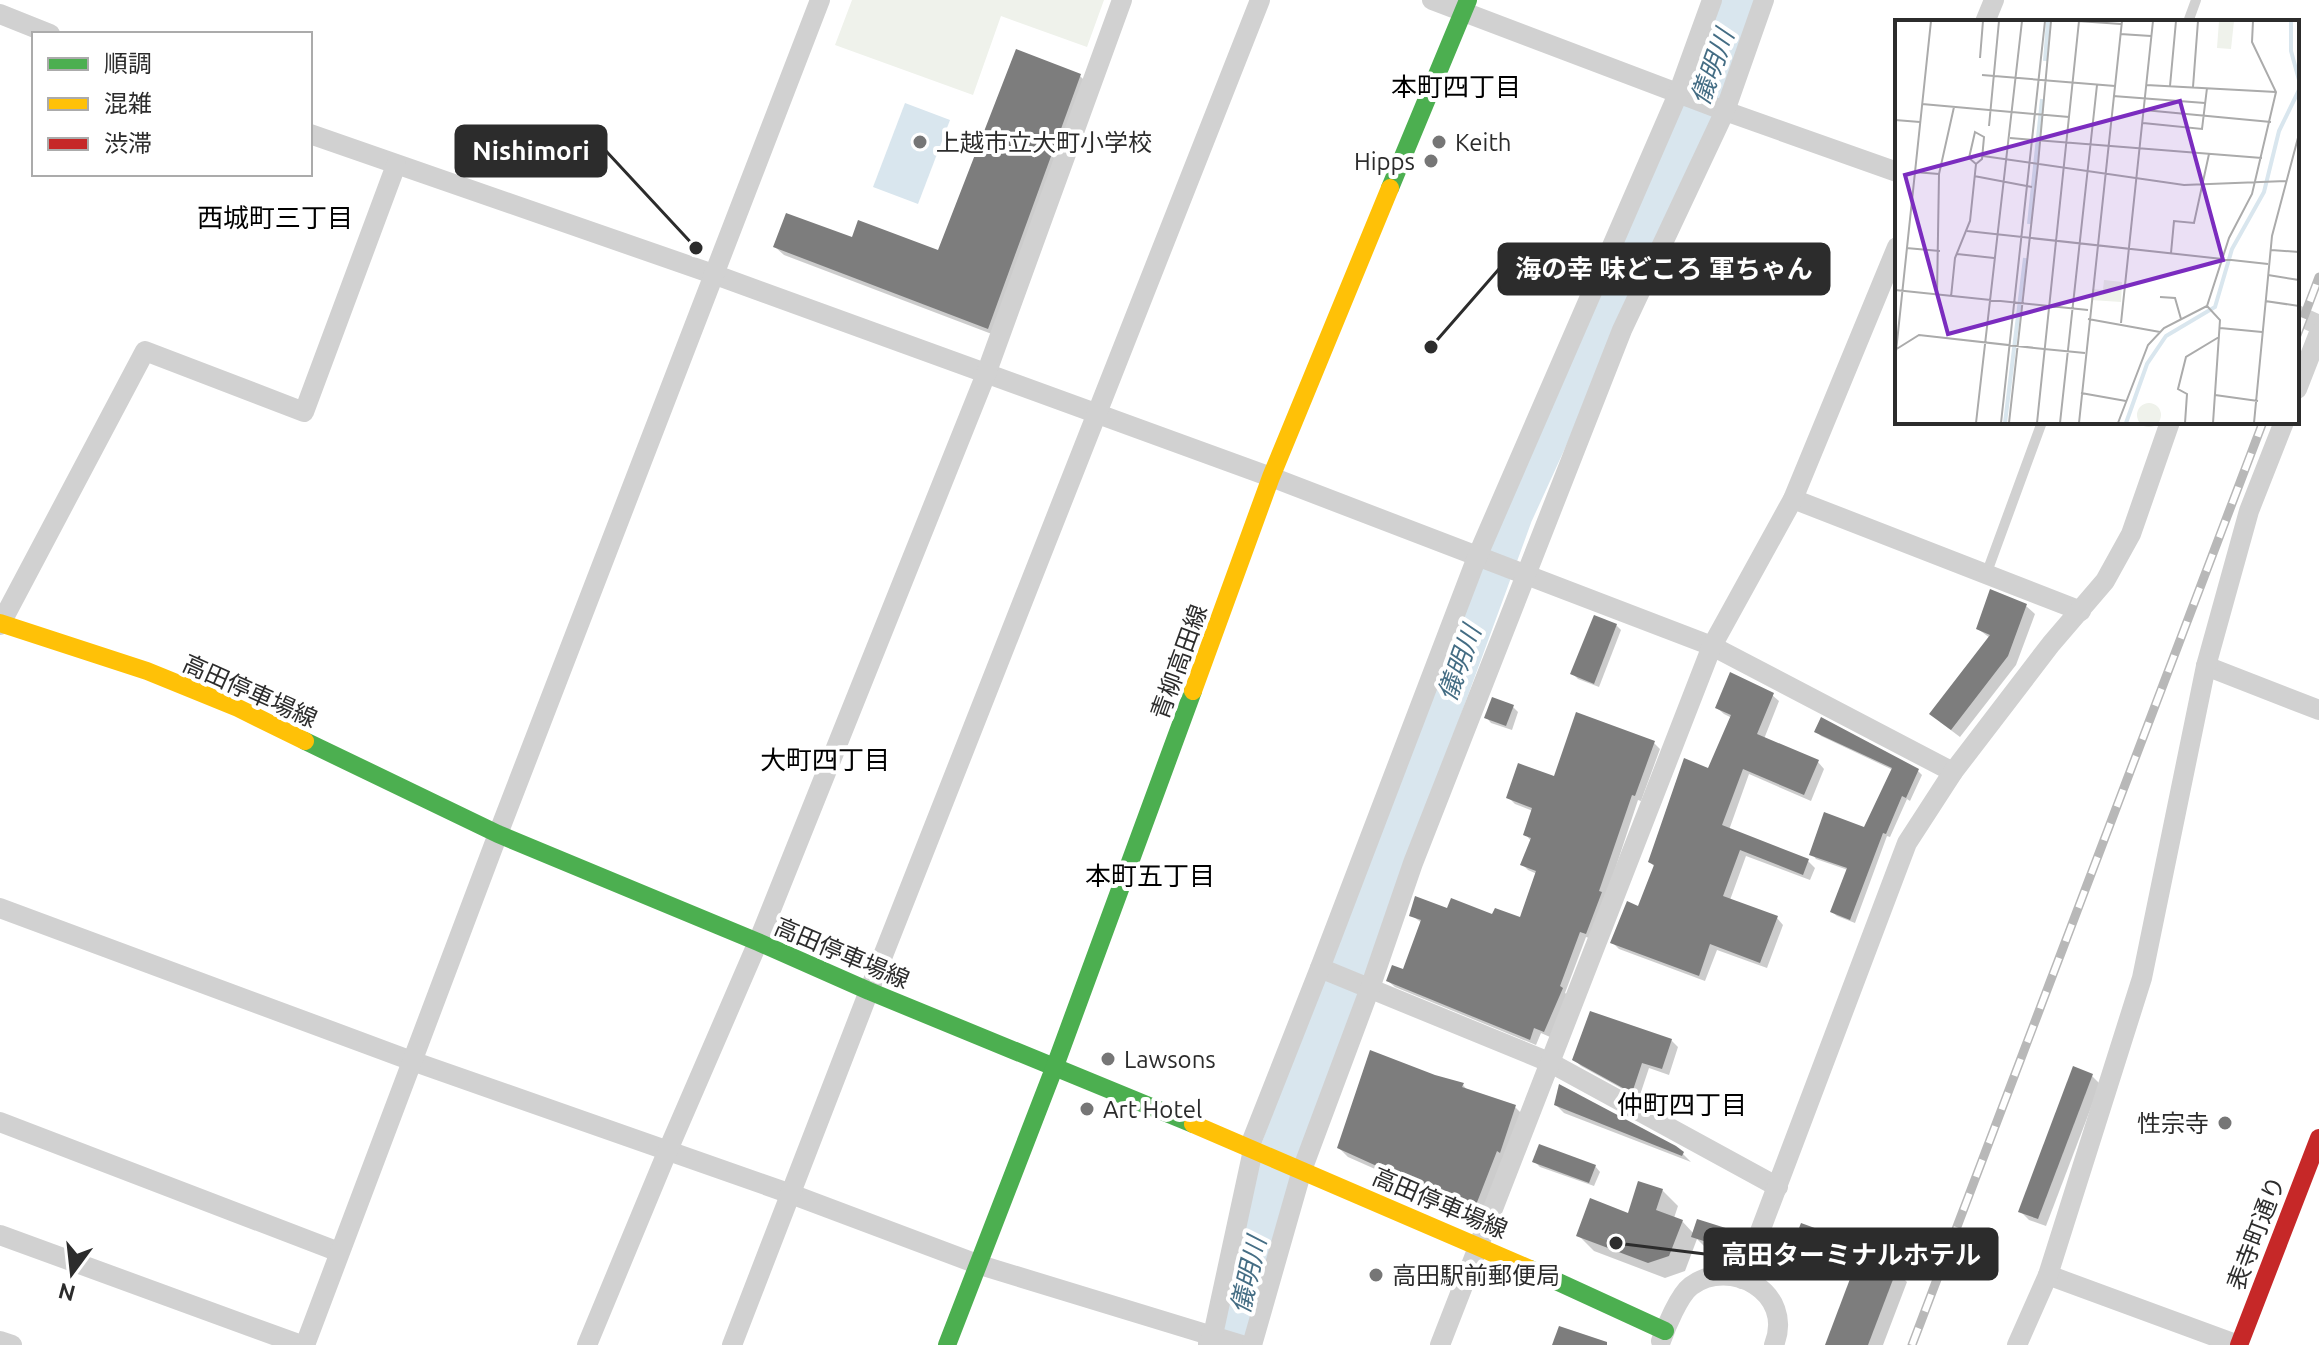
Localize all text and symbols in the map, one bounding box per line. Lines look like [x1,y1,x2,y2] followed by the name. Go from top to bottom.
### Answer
[1895,20,2299,424] inset map
[1685,23,1740,109] water label: 儀明川
[32,32,312,176] legend
[104,50,152,77] text: 順調
[1391,72,1521,101] district label: 本町四丁目
[104,90,152,117] text: 混雑
[456,126,606,176] callout: Nishimori
[936,129,1152,156] place label: 上越市立大町小学校
[1455,129,1512,156] place label: Keith
[104,130,152,157] text: 渋滞
[911,133,929,151] marker: 上越市立大町小学校
[1430,133,1448,151] marker: Keith
[472,136,590,165] text: Nishimori
[1354,148,1415,175] place label: Hipps
[1422,152,1440,170] marker: Hipps
[197,203,353,232] district label: 西城町三丁目
[1499,244,1829,294] callout: 海の幸 味どころ 軍ちゃん
[1515,254,1813,283] text: 海の幸 味どころ 軍ちゃん
[1146,601,1212,723] street label: 青柳高田線
[1432,619,1487,705] water label: 儀明川
[179,649,321,733] street label: 高田停車場線
[760,745,890,774] district label: 大町四丁目
[1085,861,1215,890] district label: 本町五丁目
[770,912,914,994] street label: 高田停車場線
[1124,1046,1216,1073] place label: Lawsons
[1099,1050,1117,1068] marker: Lawsons
[1617,1090,1747,1119] district label: 仲町四丁目
[1103,1096,1202,1123] place label: Art Hotel
[1078,1100,1096,1118] marker: Art Hotel
[2137,1110,2209,1137] place label: 性宗寺
[2216,1114,2234,1132] marker: 性宗寺
[1368,1162,1512,1244] street label: 高田停車場線
[2222,1172,2290,1294] street label: 表寺町通り
[1705,1229,1997,1279] callout: 高田ターミナルホテル
[1225,1231,1272,1316] water label: 儀明川
[32,1233,112,1313] north arrow
[1721,1240,1981,1269] text: 高田ターミナルホテル
[1392,1262,1560,1289] place label: 高田駅前郵便局
[1367,1266,1385,1284] marker: 高田駅前郵便局
[56,1279,78,1307] text: N

